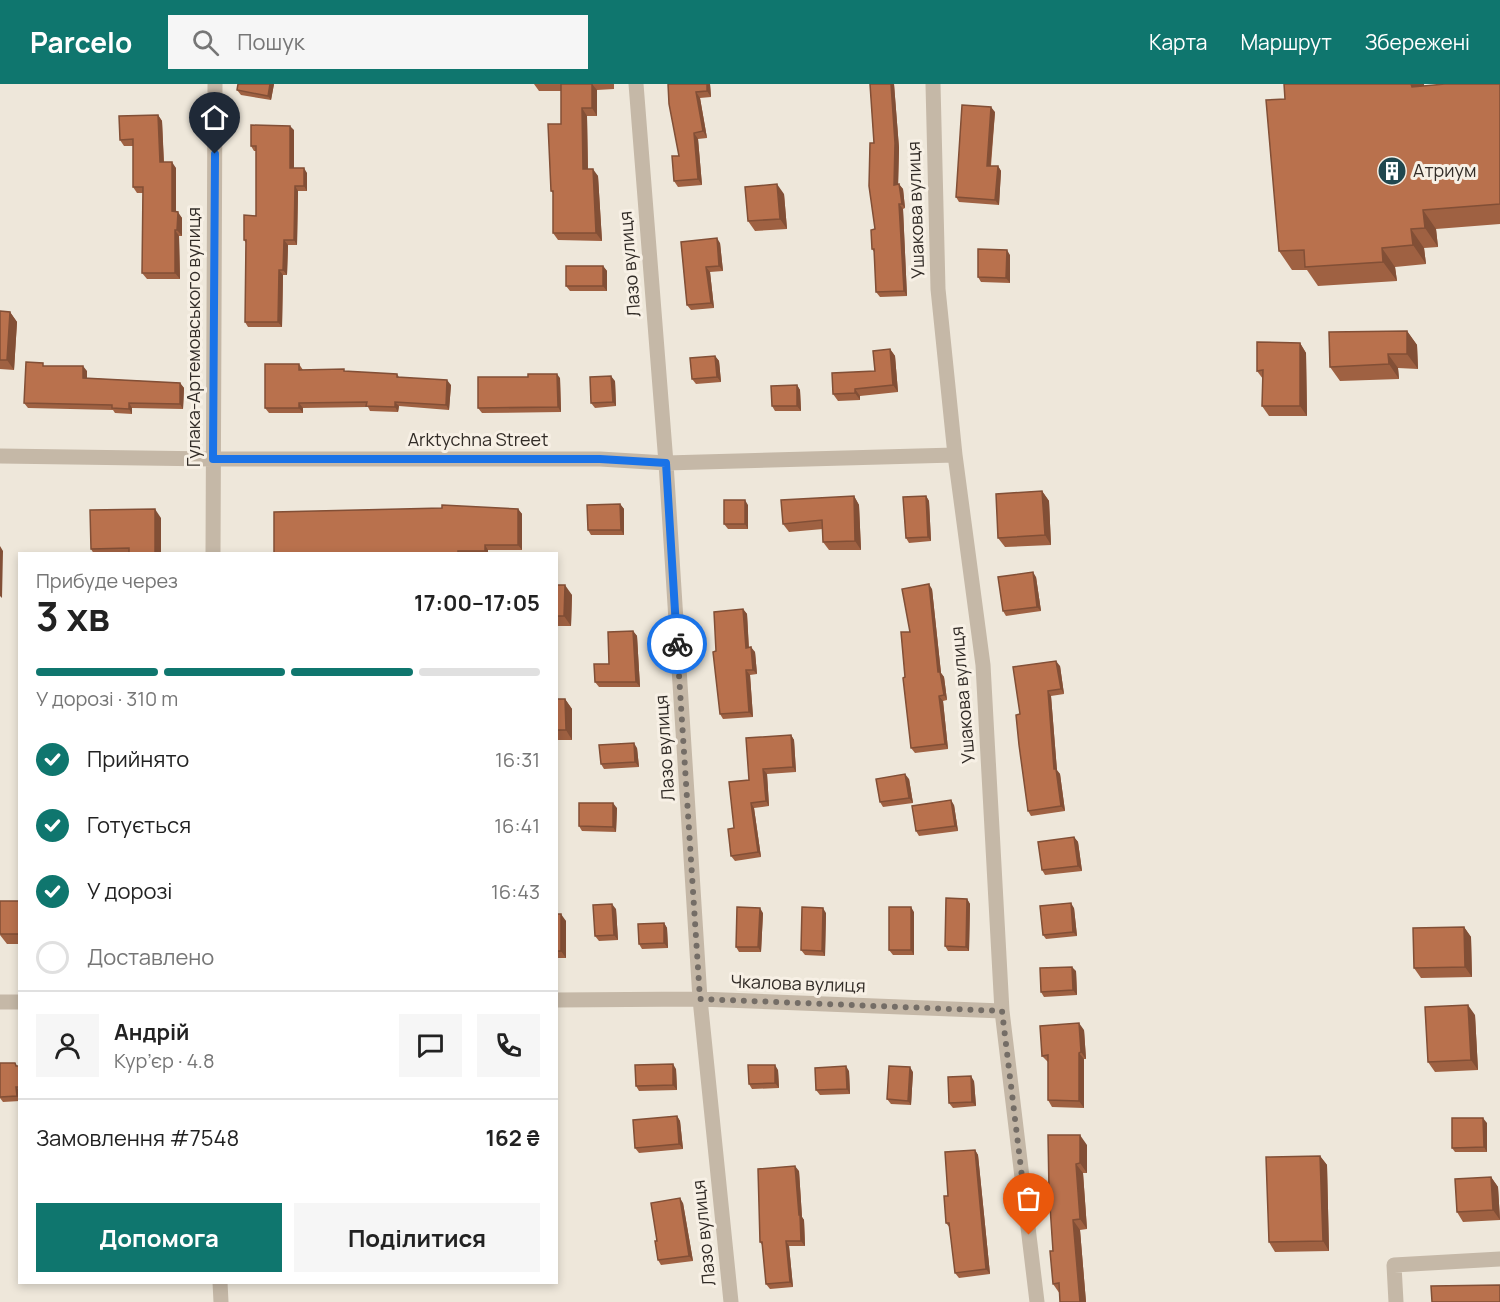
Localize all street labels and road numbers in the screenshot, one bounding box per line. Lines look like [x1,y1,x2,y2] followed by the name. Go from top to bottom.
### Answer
[901,141,929,279] street label: Ушакова вулиця
[181,207,205,467] street label: Гулака-Артемовського вулиця
[612,210,646,318] street label: Лазо вулиця
[408,427,548,451] street label: Arktychna Street
[944,625,980,765] street label: Ушакова вулиця
[648,694,680,802] street label: Лазо вулиця
[730,969,866,997] street label: Чкалова вулиця
[686,1179,721,1287] street label: Лазо вулиця

